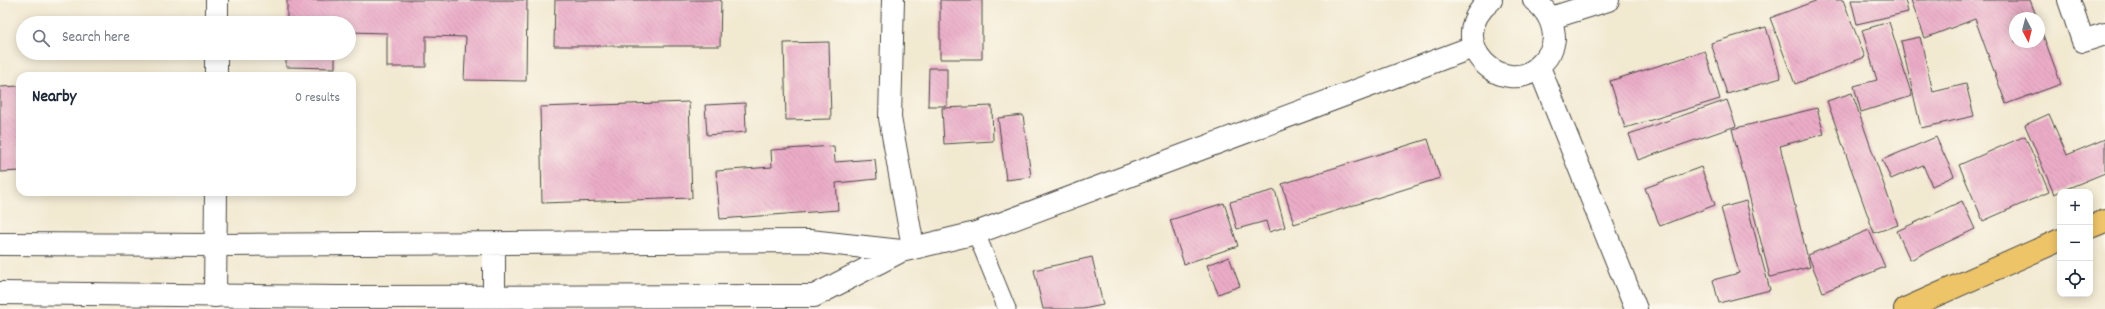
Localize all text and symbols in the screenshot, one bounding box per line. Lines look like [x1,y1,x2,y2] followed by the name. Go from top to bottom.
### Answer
[2009,12,2045,48] north arrow
[16,16,356,60] search box
[30,27,52,49] icon: search
[62,27,130,49] text: Search here
[32,86,76,110] text: Nearby
[295,89,340,108] text: 0 results
[2057,189,2093,297] map controls
[2057,189,2093,225] button: +
[2057,225,2093,261] button: −
[2057,261,2093,297] button: locate

